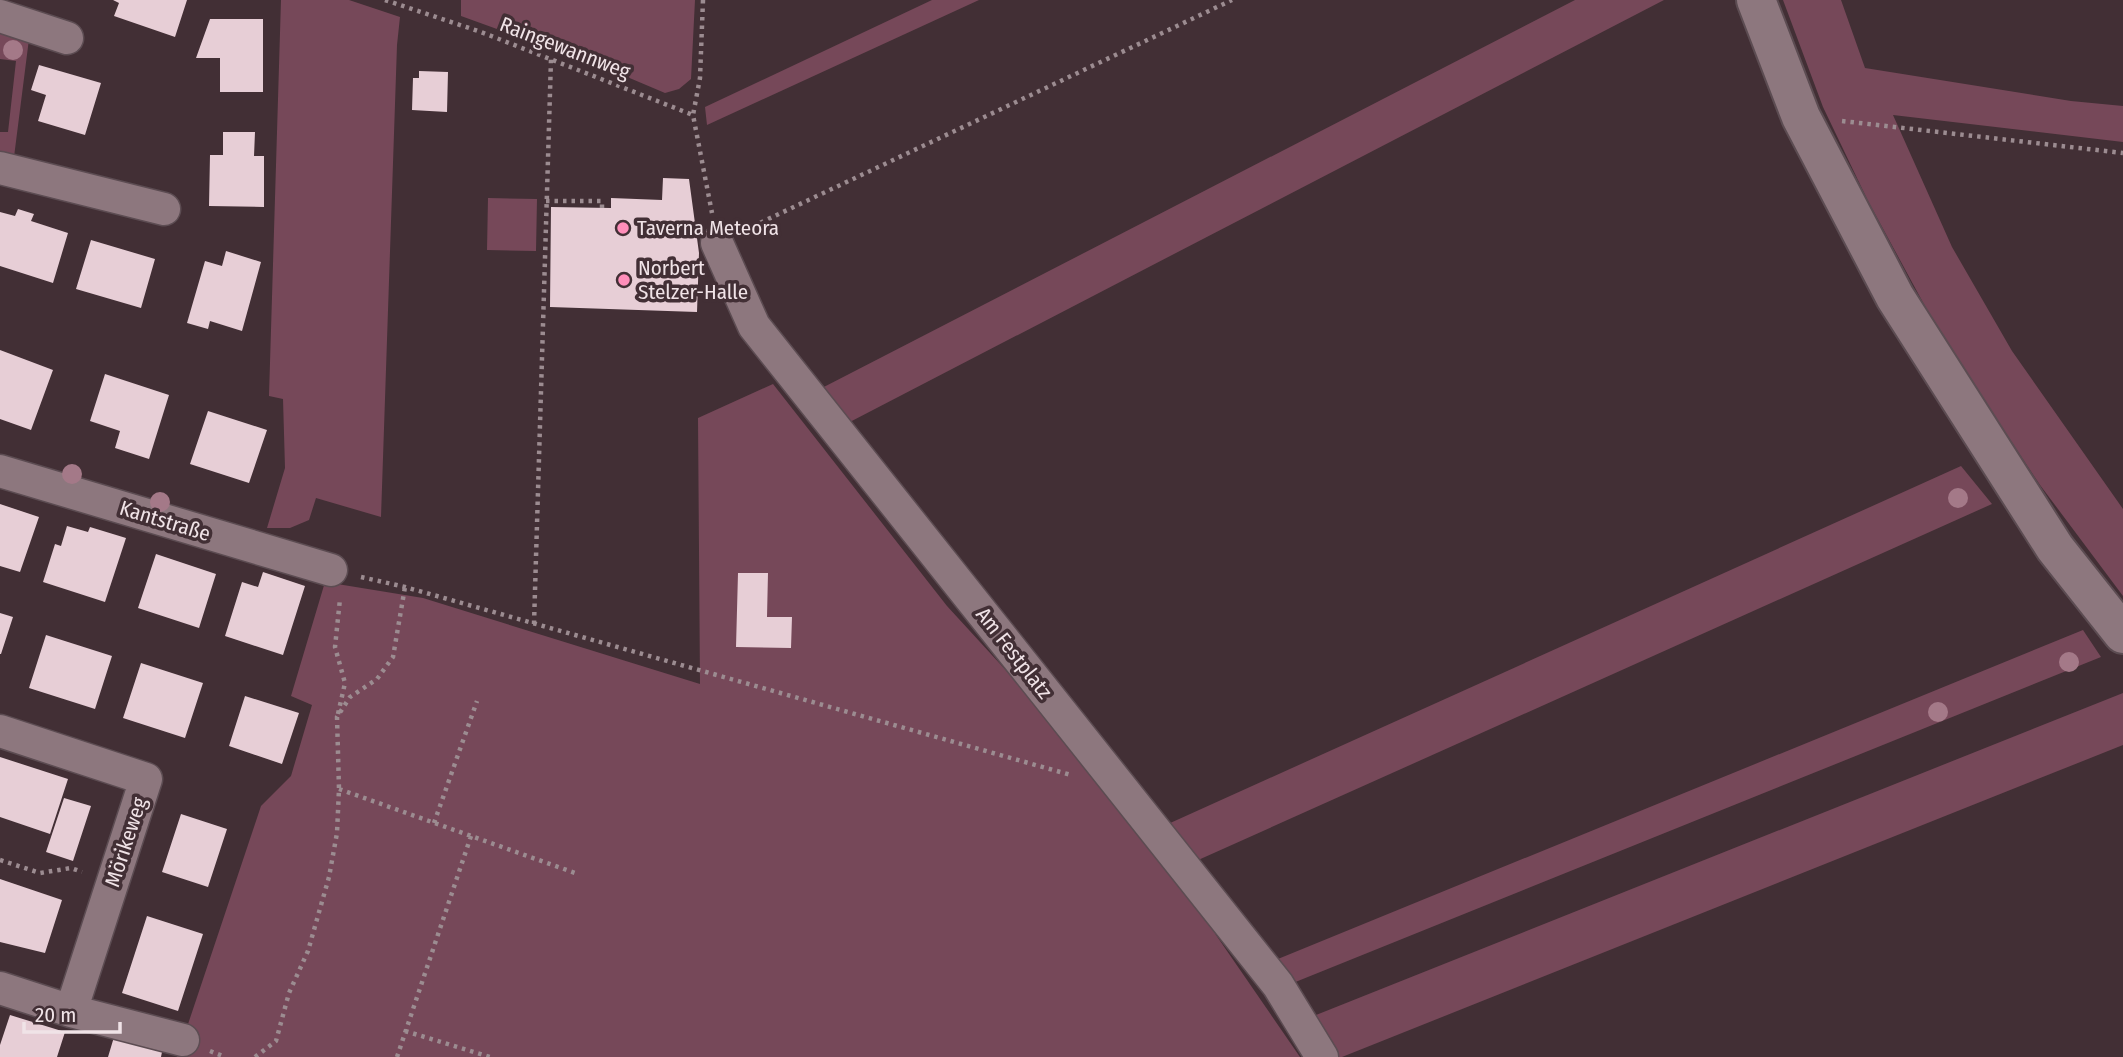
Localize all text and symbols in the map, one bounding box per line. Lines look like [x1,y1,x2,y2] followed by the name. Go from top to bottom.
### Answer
[496,11,634,85] street label: Raingewannweg
[637,215,779,241] place label: Taverna Meteora
[615,220,631,236] marker: Taverna Meteora
[638,255,748,305] place label: Norbert Stelzer-Halle
[616,272,632,288] marker: Norbert Stelzer-Halle
[116,495,214,547] street label: Kantstraße
[970,602,1058,704] street label: Am Festplatz
[99,794,153,890] street label: Mörikeweg
[24,990,121,1034] scale bar
[35,1002,76,1028] text: 20 m

